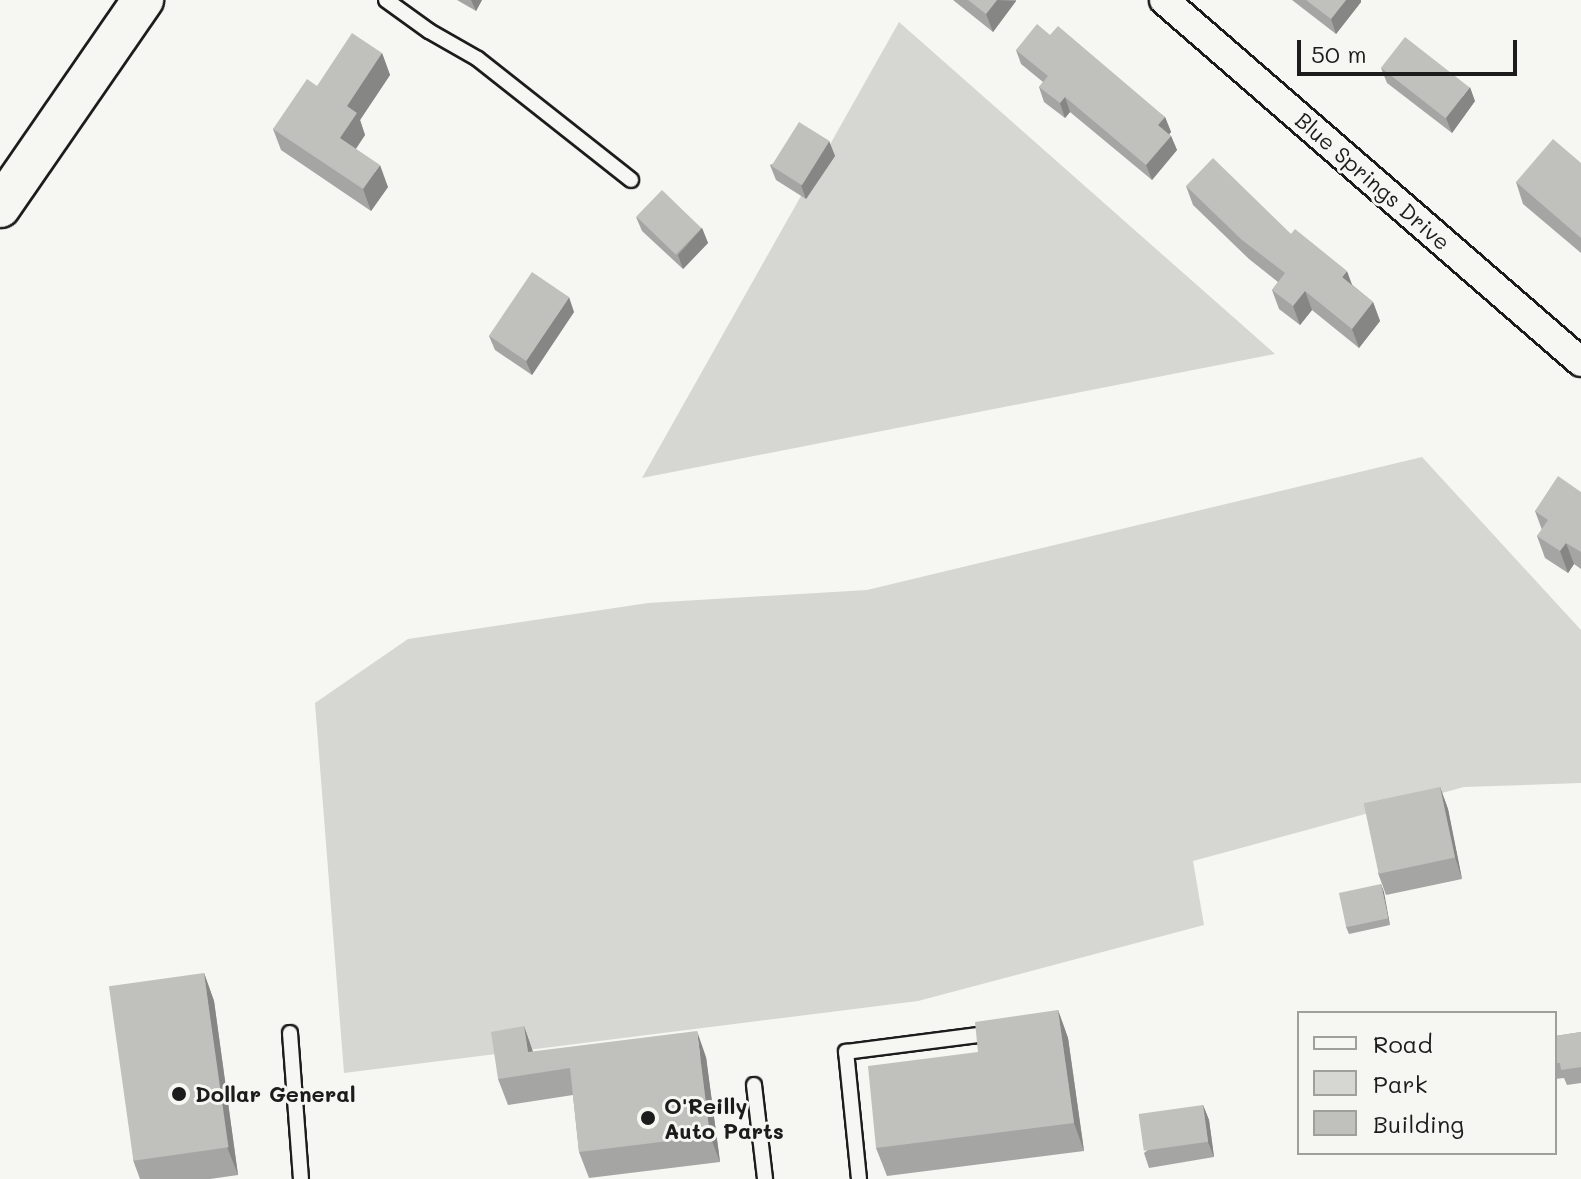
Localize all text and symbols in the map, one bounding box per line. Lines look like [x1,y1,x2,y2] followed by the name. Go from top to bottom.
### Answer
[1301,24,1521,74] scale bar
[1311,38,1367,69] text: 50 m
[1290,107,1456,255] street label: Blue Springs Drive
[1297,1011,1557,1155] legend
[1373,1028,1433,1059] text: Road
[1373,1068,1427,1099] text: Park
[195,1081,356,1107] place label: Dollar General
[170,1085,188,1103] marker: Dollar General
[664,1092,784,1144] place label: O'Reilly Auto Parts
[1373,1108,1464,1139] text: Building
[639,1109,657,1127] marker: O'Reilly Auto Parts

